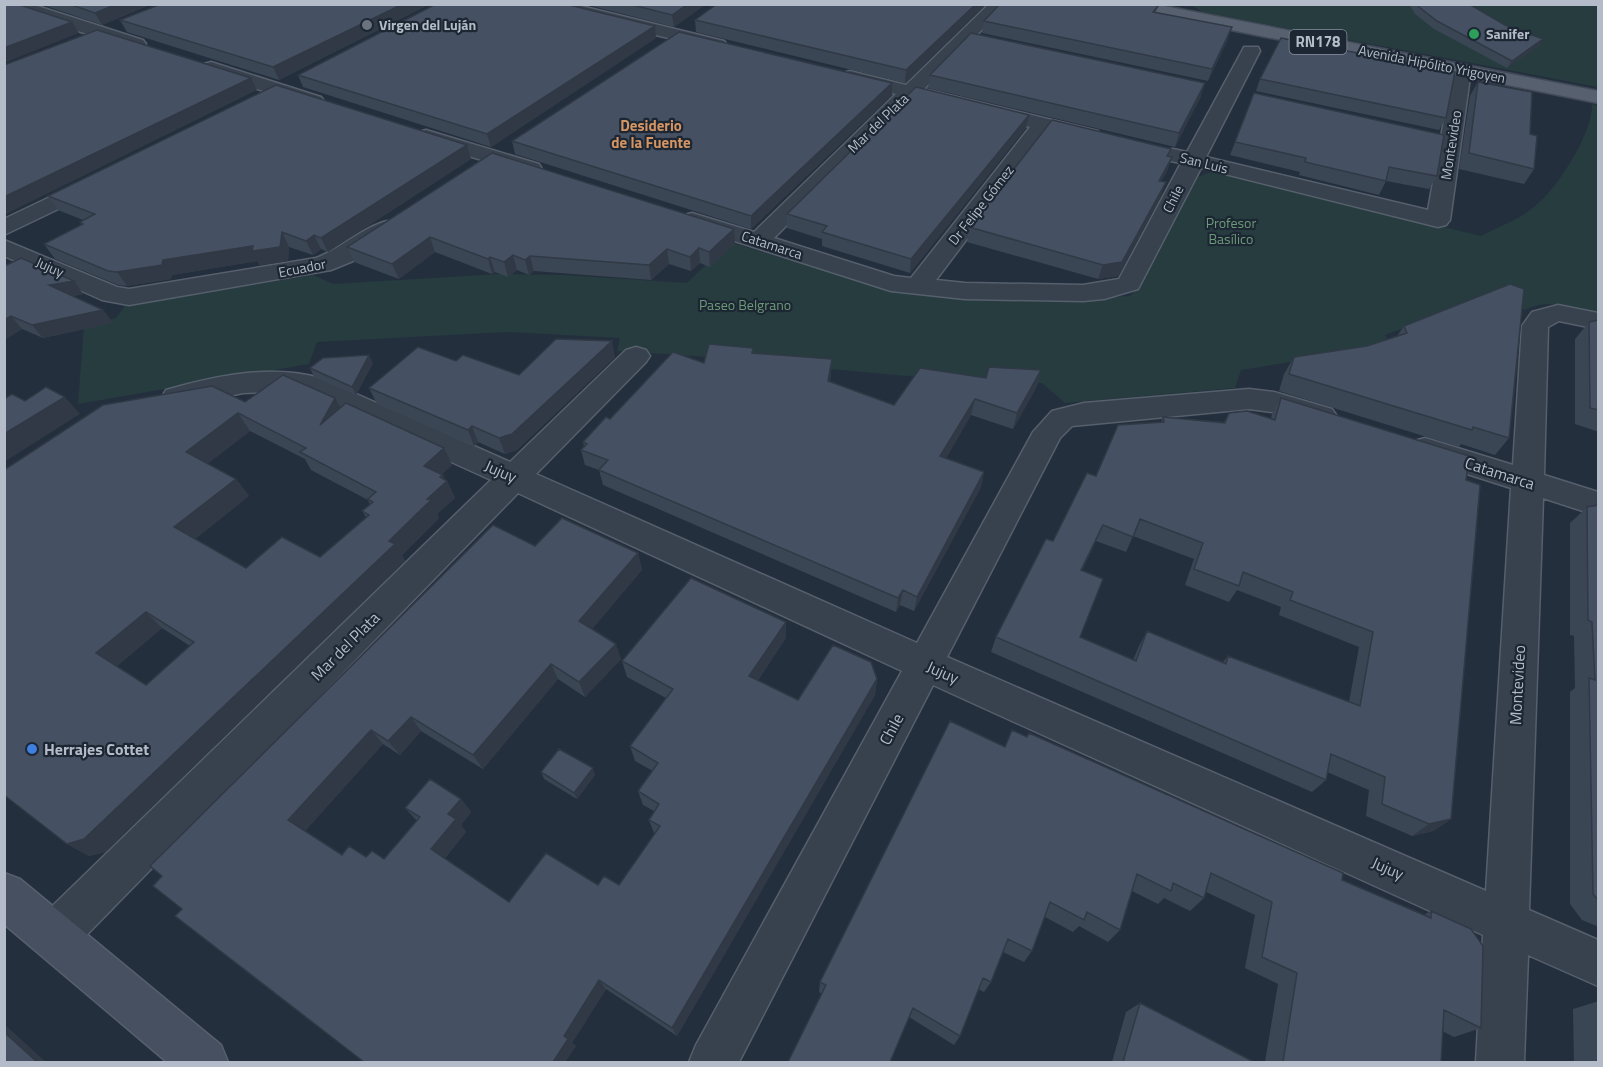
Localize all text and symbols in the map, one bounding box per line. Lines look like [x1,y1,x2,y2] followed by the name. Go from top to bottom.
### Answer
[379,14,476,35] place label: Virgen del Luján
[360,18,374,32] marker: Virgen del Luján
[1486,23,1529,44] place label: Sanifer
[1467,27,1481,41] marker: Sanifer
[1290,30,1346,54] road number: RN178
[1357,39,1507,88] street label: Avenida Hipólito Yrigoyen
[842,88,913,157] street label: Mar del Plata
[1435,109,1466,181] street label: Montevideo
[611,114,691,154] district label: Desiderio de la Fuente
[1178,146,1230,179] street label: San Luis
[943,160,1018,249] street label: Dr Felipe Gómez
[1157,181,1188,216] street label: Chile
[1206,212,1257,249] park label: Profesor Basílico
[739,225,805,264] street label: Catamarca
[33,251,68,282] street label: Jujuy
[276,253,328,282] street label: Ecuador
[699,294,791,315] park label: Paseo Belgrano
[1462,450,1538,496] street label: Catamarca
[481,453,521,489] street label: Jujuy
[305,606,385,686] street label: Mar del Plata
[1503,644,1531,726] street label: Montevideo
[923,654,963,690] street label: Jujuy
[873,709,909,749] street label: Chile
[44,737,149,761] place label: Herrajes Cottet
[25,742,39,756] marker: Herrajes Cottet
[1368,850,1408,886] street label: Jujuy

